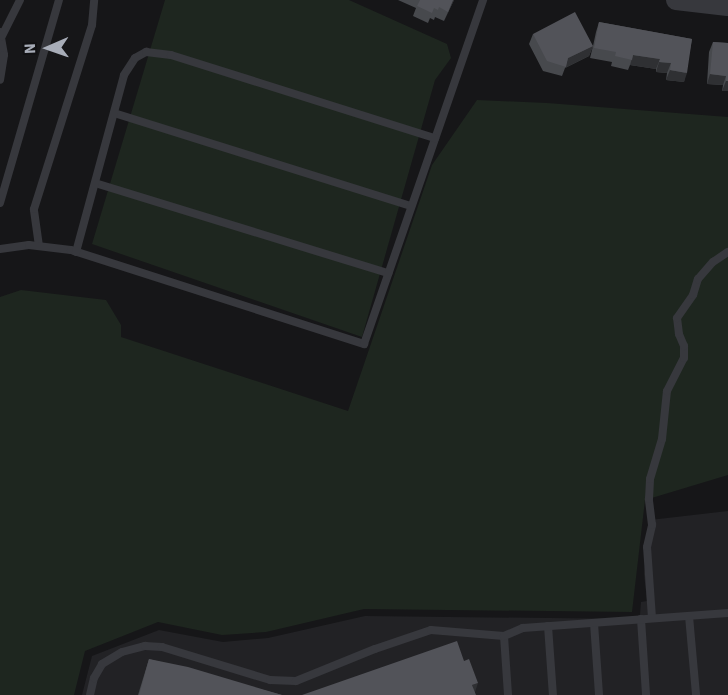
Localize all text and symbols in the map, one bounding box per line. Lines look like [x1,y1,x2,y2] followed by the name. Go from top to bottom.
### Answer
[18,18,78,78] north arrow
[19,43,41,54] text: N

